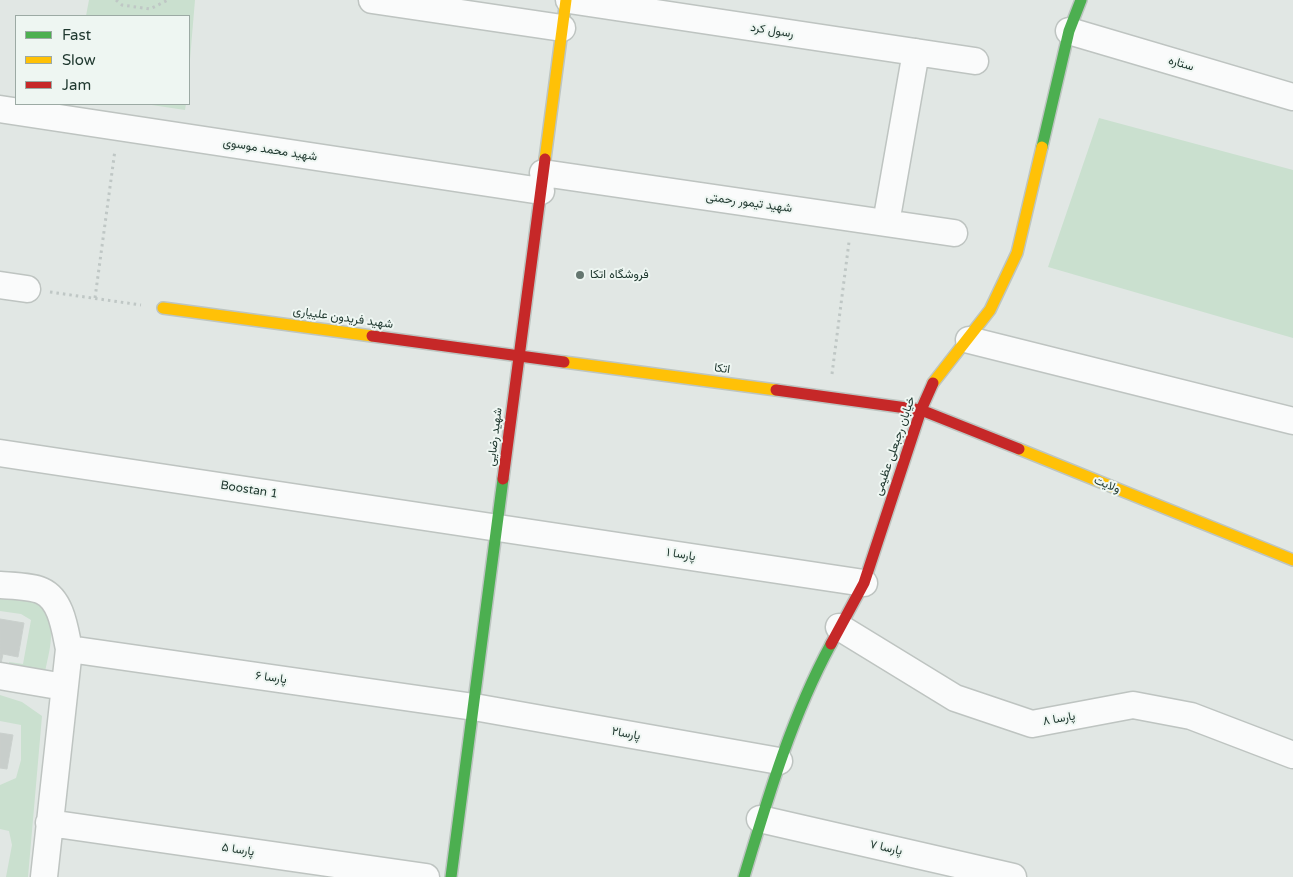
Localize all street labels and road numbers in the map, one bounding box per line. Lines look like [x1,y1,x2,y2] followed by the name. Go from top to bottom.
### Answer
[749,20,795,42] street label: رسول کرد
[1167,54,1195,74] street label: ستاره
[222,135,318,165] street label: شهید محمد موسوی
[705,190,793,216] street label: شهید تیمور رحمتی
[292,304,394,332] street label: شهید فریدون علییاری
[713,361,731,377] street label: اتکا
[871,395,919,497] street label: خیابان رجبعلی عظیمی
[484,407,506,467] street label: شهید رضایی
[1092,473,1122,497] street label: ولایت
[219,478,279,502] street label: Boostan 1
[665,546,697,564] street label: پارسا ۱
[254,669,288,687] street label: پارسا ۶
[1042,709,1076,729] street label: پارسا ۸
[611,724,641,744] street label: پارسا۲
[868,837,904,859] street label: پارسا ۷
[221,841,255,859] street label: پارسا ۵

